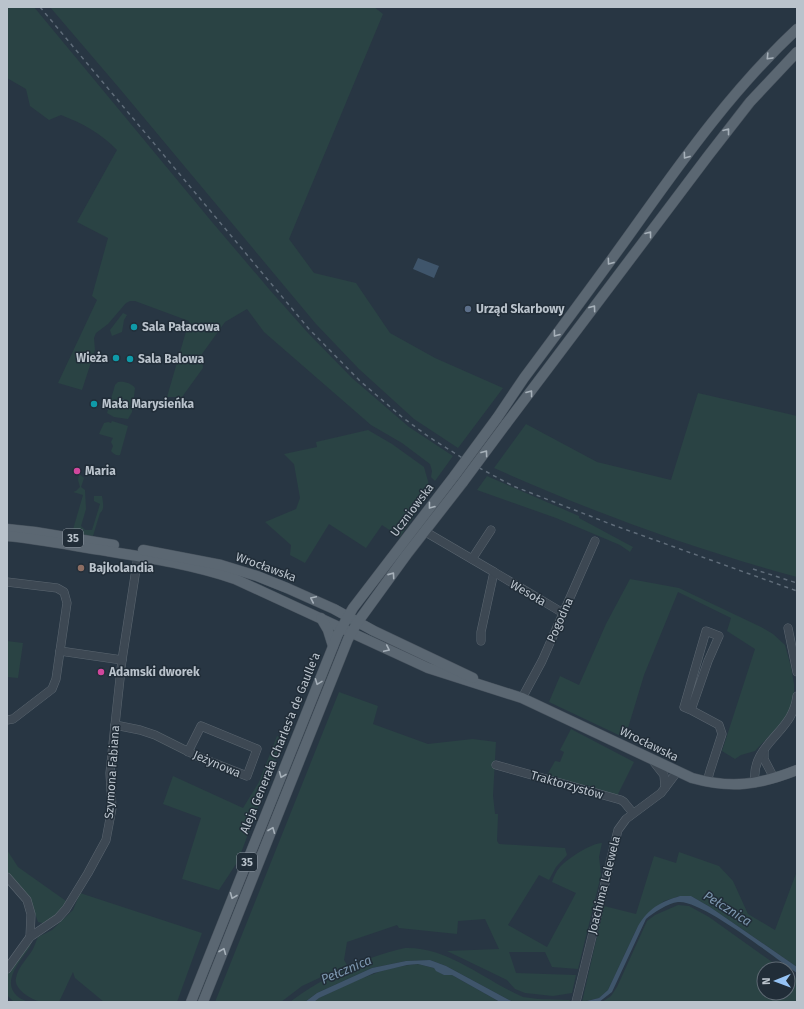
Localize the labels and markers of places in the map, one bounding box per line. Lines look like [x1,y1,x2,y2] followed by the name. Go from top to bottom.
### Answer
[476,302,565,317] place label: Urząd Skarbowy
[463,304,473,314] marker: Urząd Skarbowy
[142,320,220,334] place label: Sala Pałacowa
[129,322,139,332] marker: Sala Pałacowa
[76,351,108,365] place label: Wieża
[138,352,204,366] place label: Sala Balowa
[111,353,121,363] marker: Wieża
[125,354,135,364] marker: Sala Balowa
[102,397,195,411] place label: Mała Marysieńka
[89,399,99,409] marker: Mała Marysieńka
[85,464,116,478] place label: Maria
[72,466,82,476] marker: Maria
[89,561,154,575] place label: Bajkolandia
[76,563,86,573] marker: Bajkolandia
[108,665,200,679] place label: Adamski dworek
[96,667,106,677] marker: Adamski dworek

